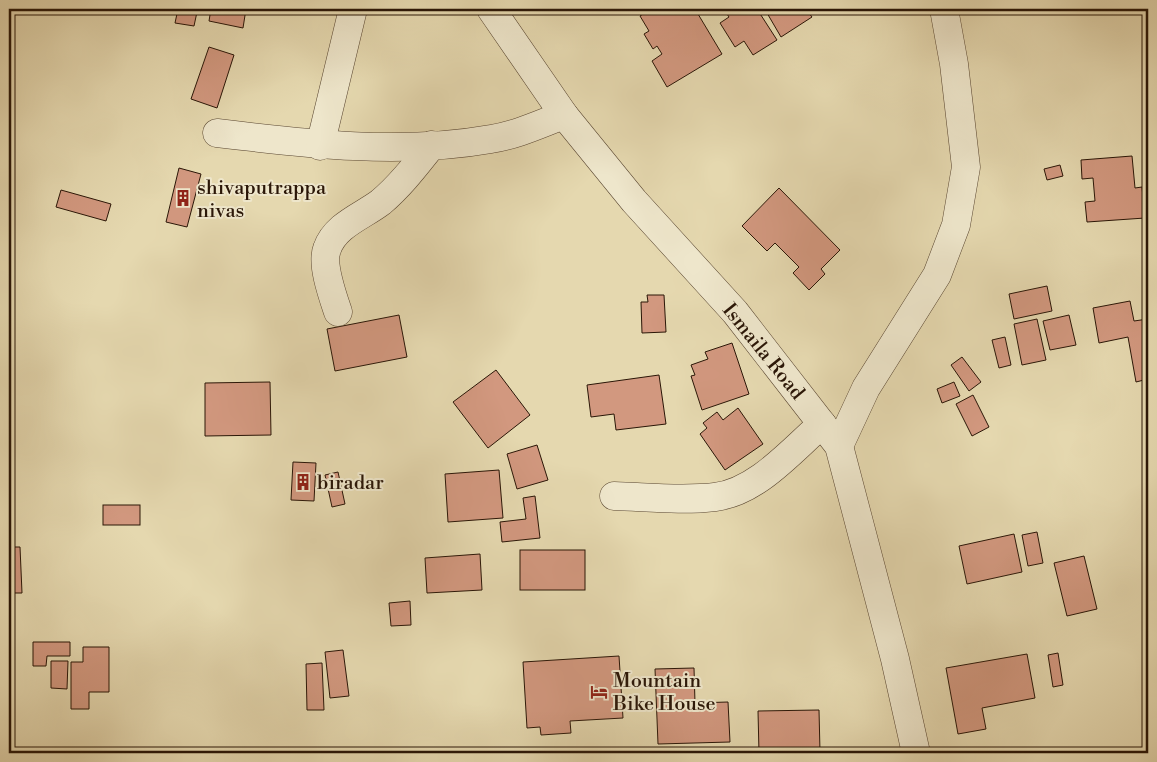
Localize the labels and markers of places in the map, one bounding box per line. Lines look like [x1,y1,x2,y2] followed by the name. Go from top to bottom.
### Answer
[197,176,327,224] place label: shivaputrappa nivas
[173,188,193,208] building icon: shivaputrappa nivas
[317,471,384,496] place label: biradar
[293,472,313,492] building icon: biradar
[612,669,716,717] place label: Mountain Bike House
[589,682,609,702] hotel icon: Mountain Bike House

